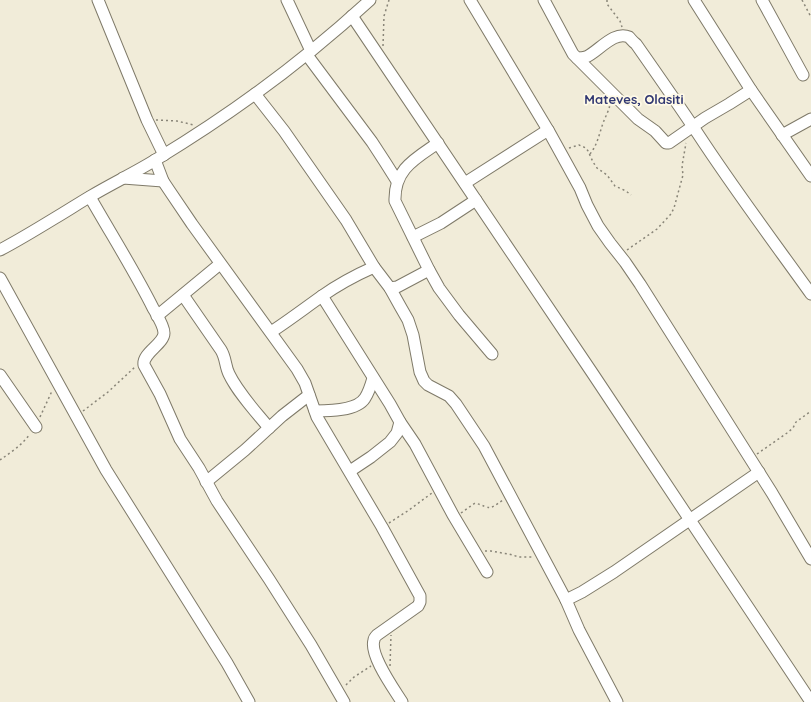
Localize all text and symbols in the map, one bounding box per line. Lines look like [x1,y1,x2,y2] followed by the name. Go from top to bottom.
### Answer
[584,91,684,107] district label: Mateves, Olasiti

